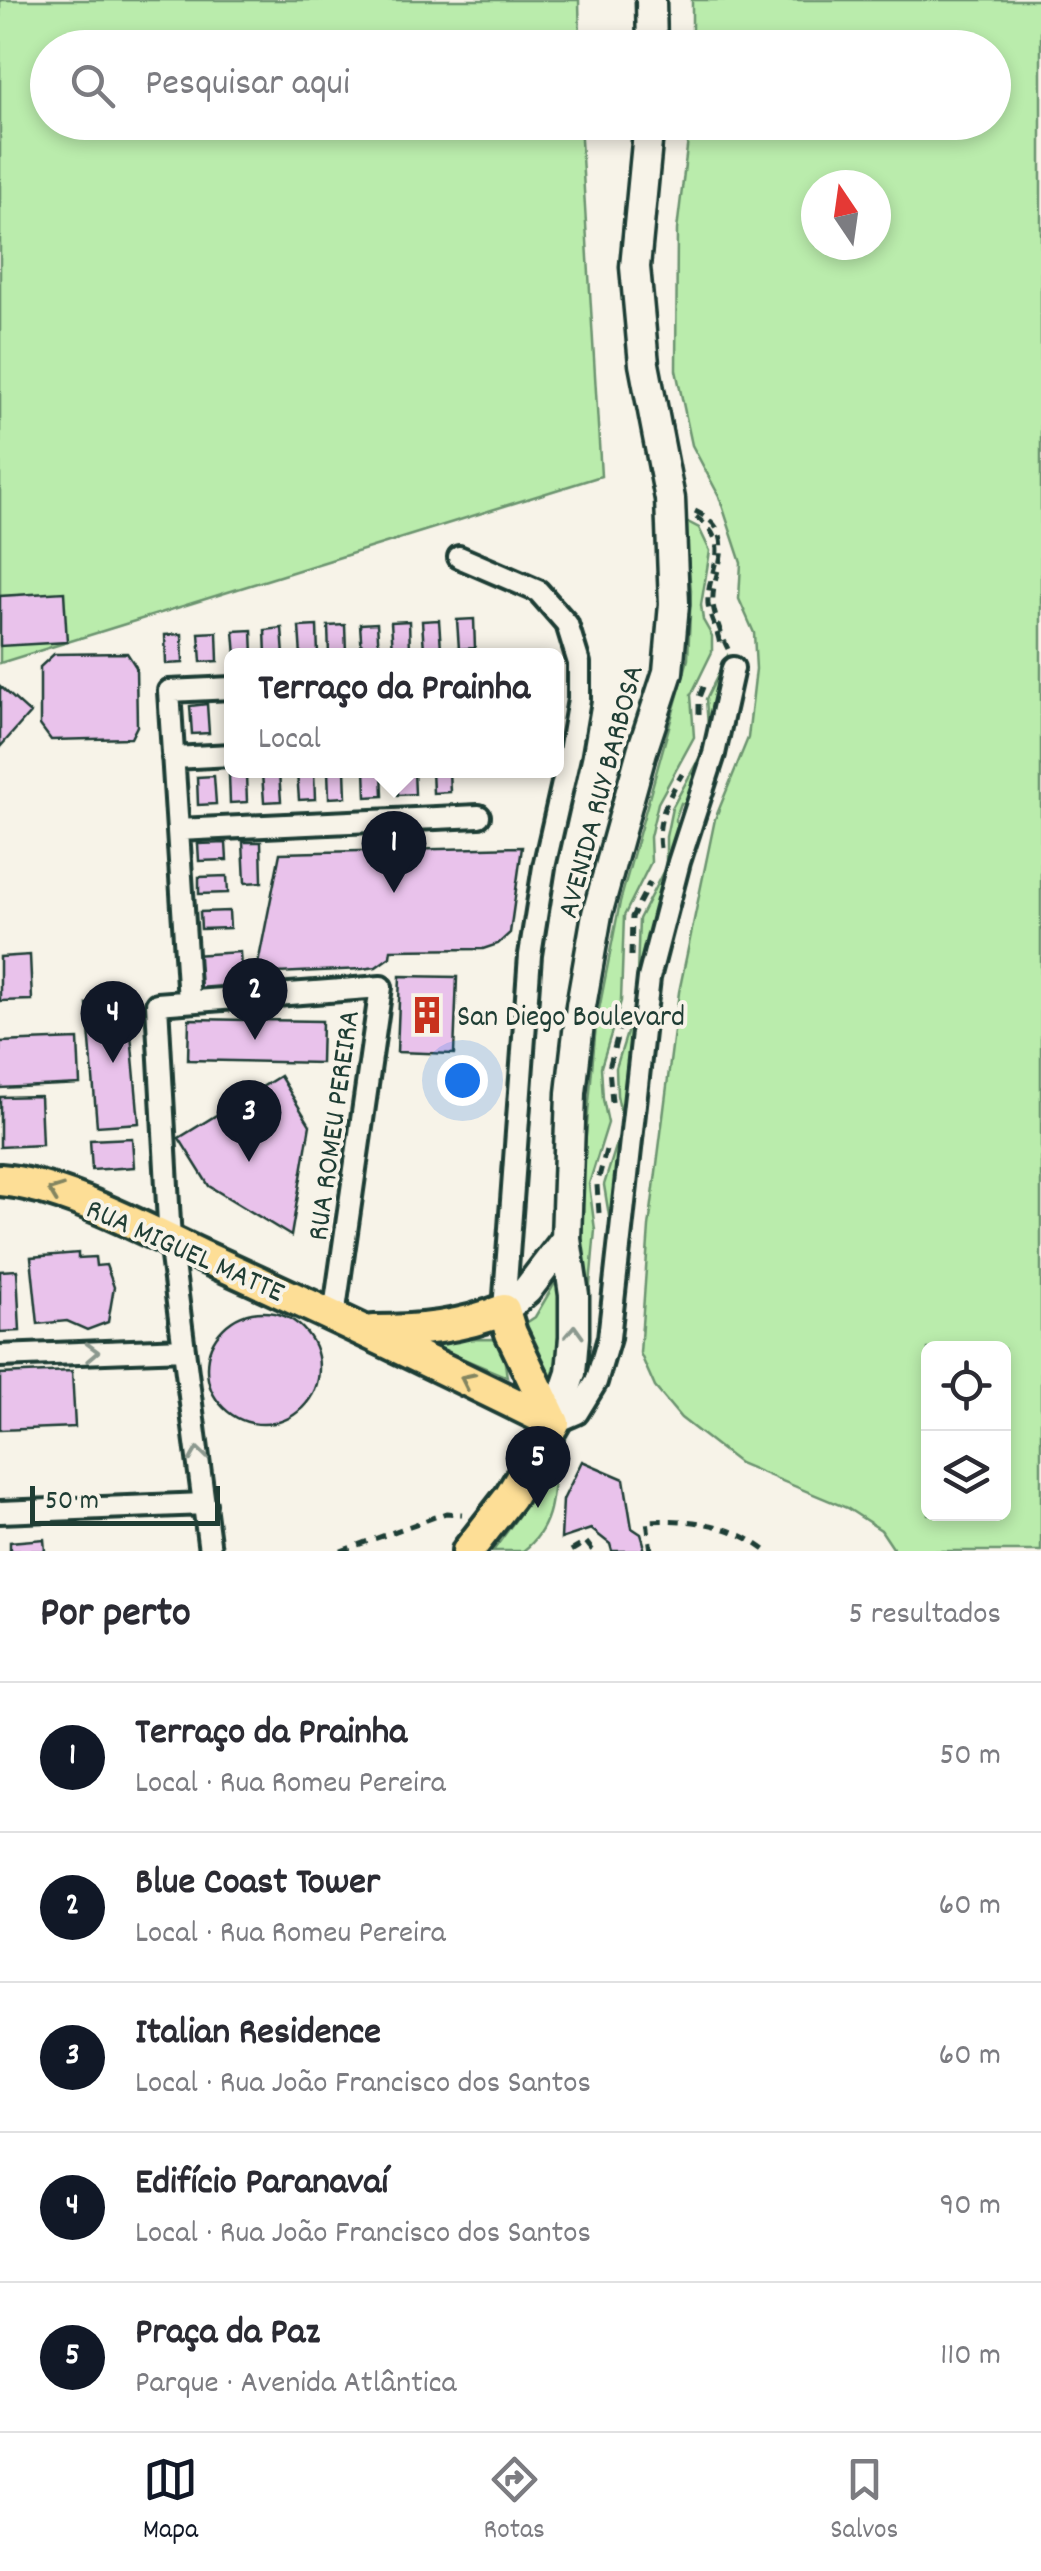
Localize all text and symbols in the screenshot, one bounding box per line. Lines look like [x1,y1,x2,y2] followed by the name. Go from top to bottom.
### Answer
[30,30,1011,140] search box
[65,58,120,113] icon: search
[145,58,350,113] text: Pesquisar aqui
[801,170,891,260] north arrow
[224,648,564,778] popup
[549,661,658,924] street label: AVENIDA RUY BARBOSA
[258,663,530,718] text: Terraço da Prainha
[258,718,321,764] text: Local
[362,810,426,893] pin: 1
[222,958,288,1040] pin: 2
[80,980,146,1063] pin: 4
[406,994,448,1036] building icon: San Diego Boulevard
[457,998,685,1041] place label: San Diego Boulevard
[299,1008,374,1244] street label: RUA ROMEU PEREIRA
[437,1055,488,1106] your location
[216,1080,282,1162] pin: 3
[47,1183,64,1204] one-way arrow
[78,1190,291,1316] street label: RUA MIGUEL MATTE
[563,1323,584,1339] one-way arrow
[921,1341,1011,1521] map controls
[921,1341,1011,1431] button: locate
[85,1342,101,1363] one-way arrow
[459,1372,477,1392] one-way arrow
[506,1426,570,1508] pin: 5
[921,1431,1011,1521] button: layers
[189,1446,210,1463] one-way arrow
[30,1481,220,1526] scale bar
[45,1483,99,1523] text: 50 m
[40,1586,191,1646] text: Por perto
[848,1593,1001,1639] text: 5 resultados
[135,1707,407,1762] text: Terraço da Prainha
[69,1734,76,1780] text: 1
[939,1734,1001,1780] text: 50 m
[135,1762,446,1808] text: Local · Rua Romeu Pereira
[135,1857,380,1912] text: Blue Coast Tower
[66,1884,79,1930] text: 2
[939,1884,1001,1930] text: 60 m
[135,1912,446,1958] text: Local · Rua Romeu Pereira
[135,2007,381,2062] text: Italian Residence
[65,2034,80,2080] text: 3
[939,2034,1001,2080] text: 60 m
[135,2062,591,2108] text: Local · Rua João Francisco dos Santos
[135,2157,388,2212] text: Edifício Paranavaí
[66,2184,79,2230] text: 4
[940,2184,1001,2230] text: 90 m
[135,2212,591,2258] text: Local · Rua João Francisco dos Santos
[135,2307,320,2362] text: Praça da Paz
[65,2334,80,2380] text: 5
[940,2334,1001,2380] text: 110 m
[135,2362,457,2408] text: Parque · Avenida Atlântica
[143,2452,198,2552] tab: Mapa
[484,2452,545,2552] tab: Rotas
[830,2452,898,2552] tab: Salvos

